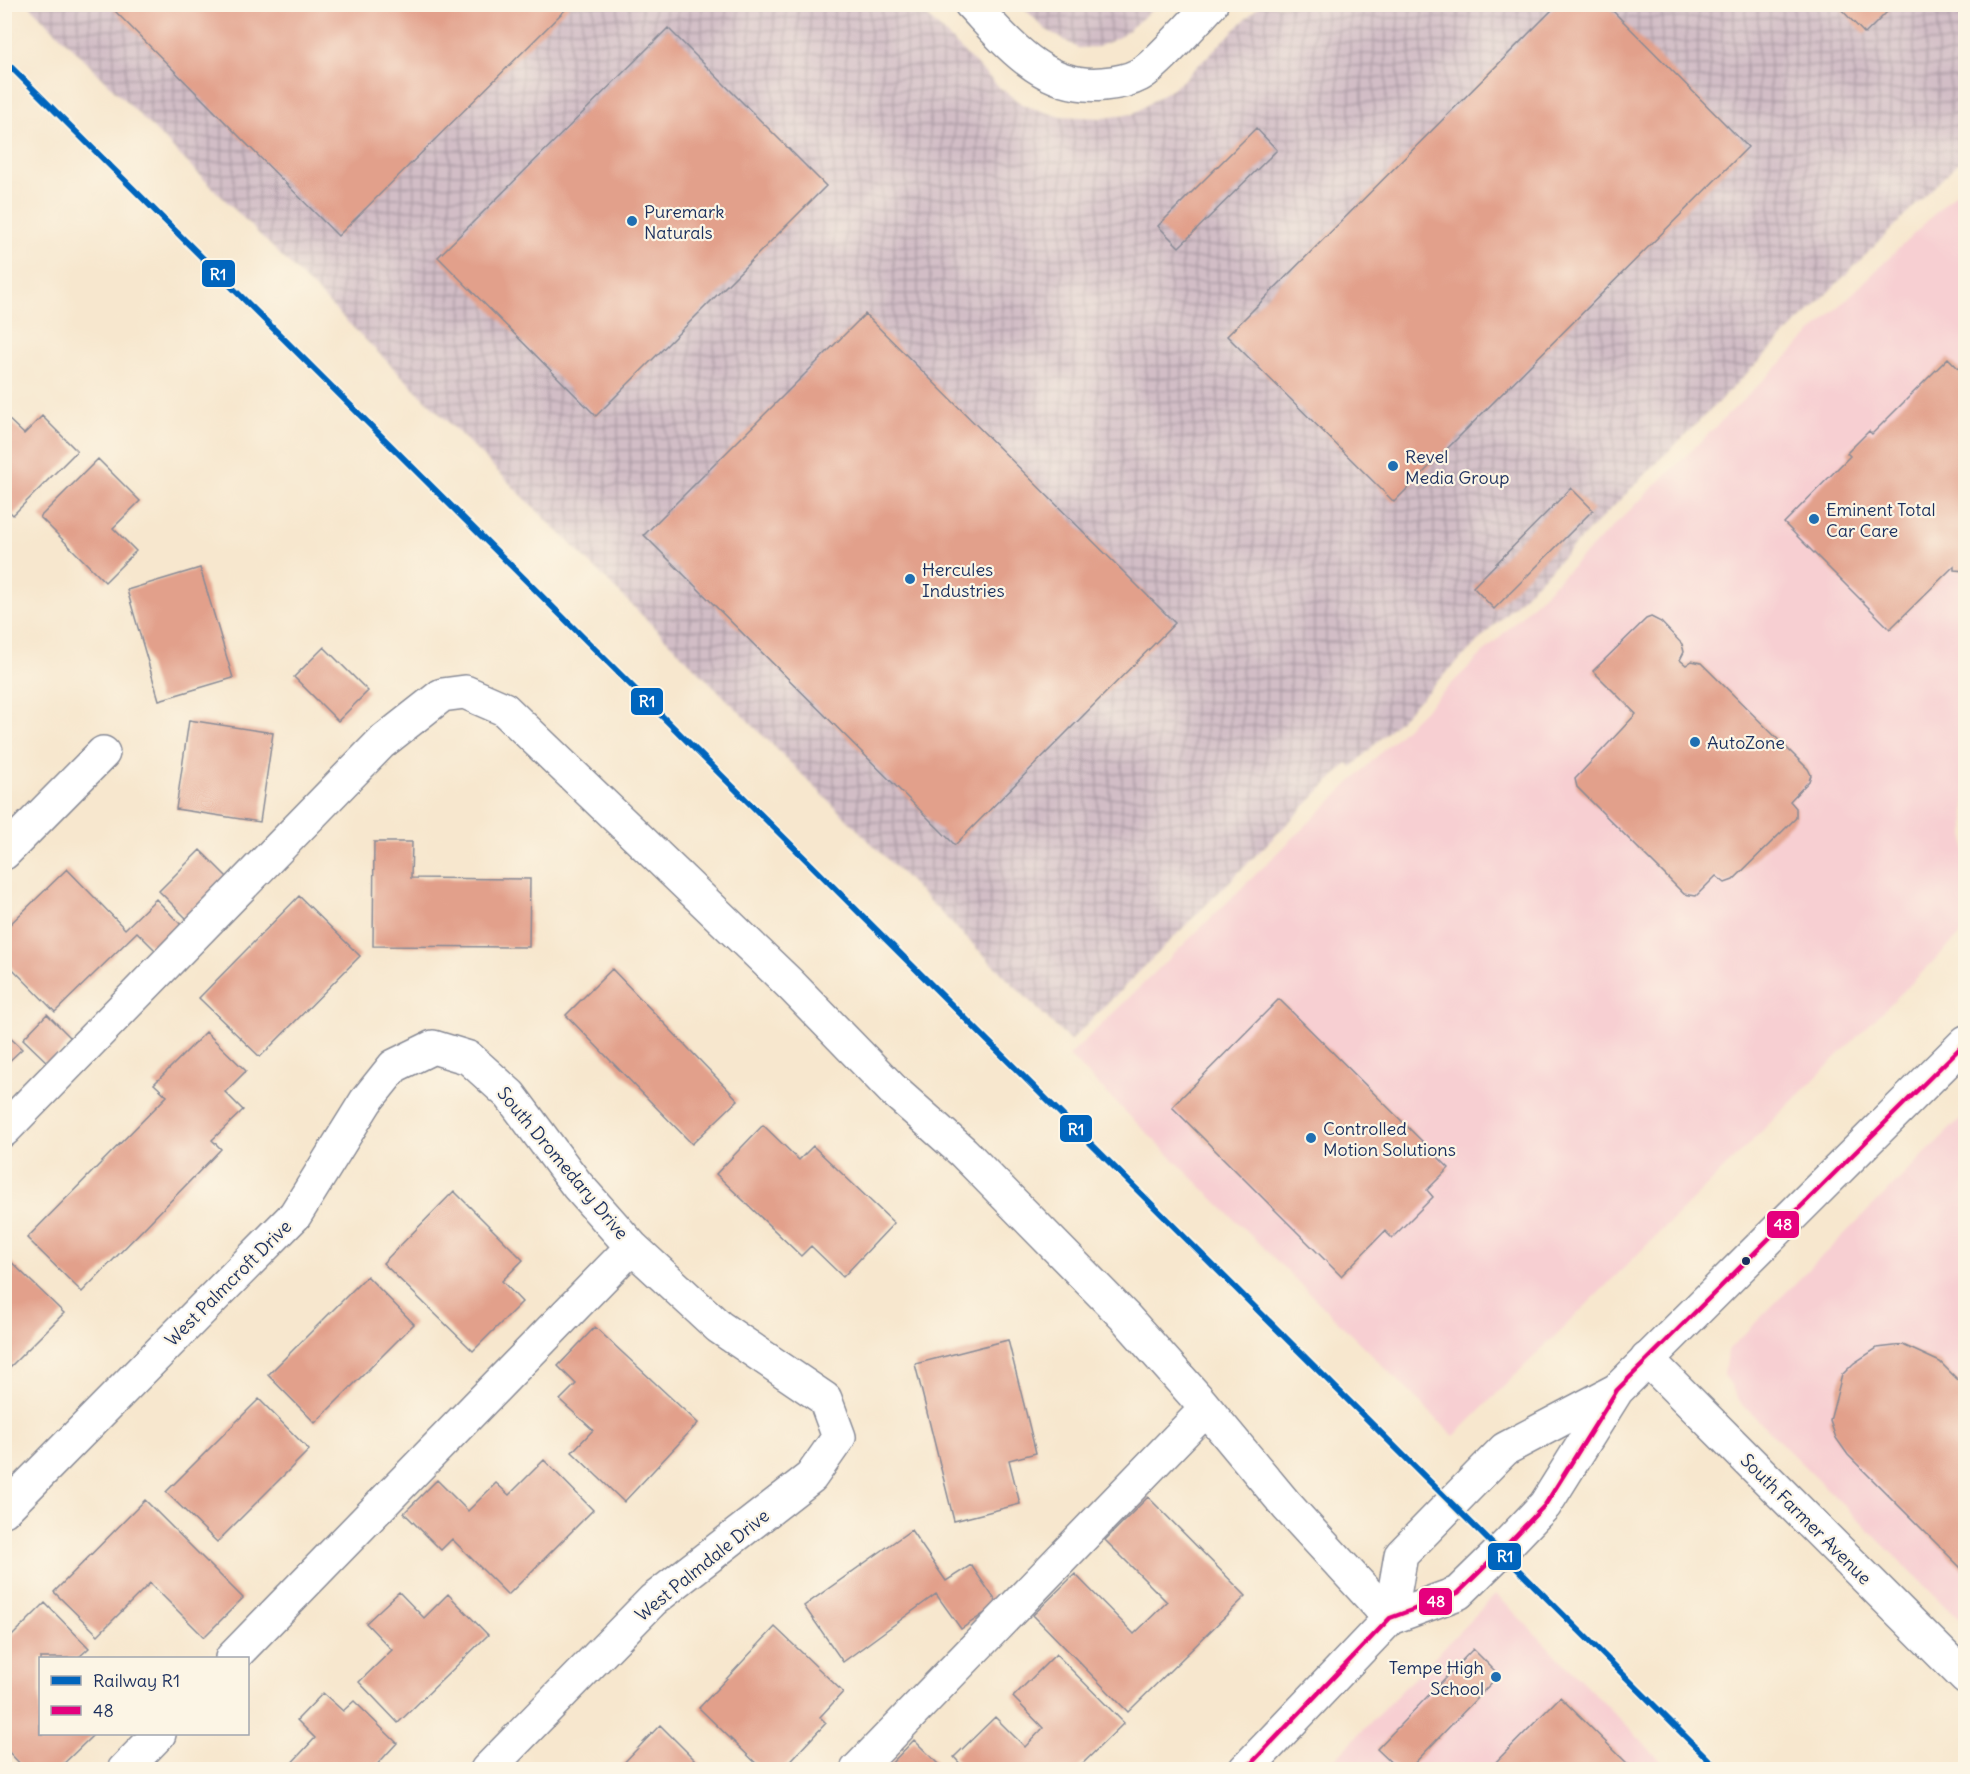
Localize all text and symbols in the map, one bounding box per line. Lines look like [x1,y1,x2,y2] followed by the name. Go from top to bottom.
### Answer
[644,200,724,244] place label: Puremark Naturals
[625,214,639,228] marker: Puremark Naturals
[201,259,236,288] line badge: R1
[210,264,226,284] text: R1
[1405,445,1509,489] place label: Revel Media Group
[1386,459,1400,473] marker: Revel Media Group
[1826,498,1936,542] place label: Eminent Total Car Care
[1807,512,1821,526] marker: Eminent Total Car Care
[922,558,1005,602] place label: Hercules Industries
[903,572,917,586] marker: Hercules Industries
[630,687,664,716] line badge: R1
[639,691,655,711] text: R1
[1707,731,1785,754] place label: AutoZone
[1688,735,1702,749] marker: AutoZone
[492,1082,634,1244] street label: South Dromedary Drive
[1059,1114,1093,1143] line badge: R1
[1323,1117,1456,1161] place label: Controlled Motion Solutions
[1068,1119,1084,1139] text: R1
[1304,1131,1318,1145] marker: Controlled Motion Solutions
[1766,1210,1800,1239] line badge: 48
[1774,1214,1792,1234] text: 48
[160,1215,296,1351] street label: West Palmcroft Drive
[1740,1255,1752,1267] unlabelled marker
[1736,1449,1876,1589] street label: South Farmer Avenue
[630,1504,774,1626] street label: West Palmdale Drive
[1487,1542,1522,1571] line badge: R1
[1497,1546,1513,1566] text: R1
[1418,1587,1453,1616] line badge: 48
[1427,1591,1445,1611] text: 48
[1389,1656,1484,1700] place label: Tempe High School
[39,1657,249,1735] legend
[93,1669,180,1692] text: Railway R1
[1489,1670,1503,1684] marker: Tempe High School
[93,1699,114,1722] text: 48

